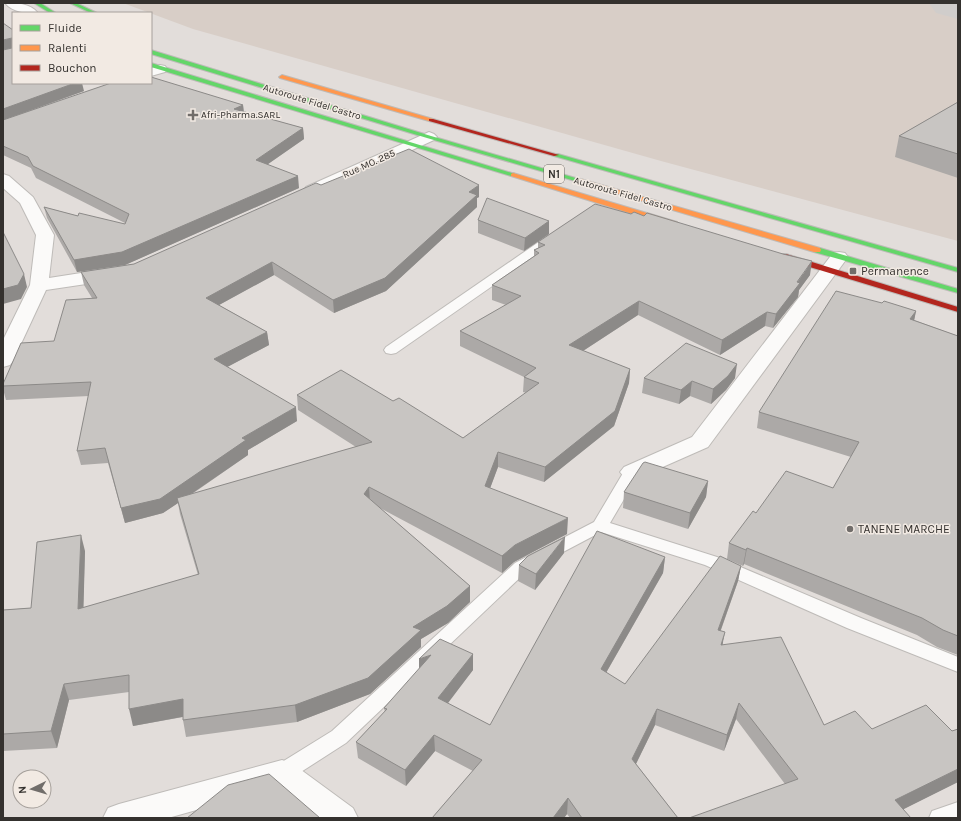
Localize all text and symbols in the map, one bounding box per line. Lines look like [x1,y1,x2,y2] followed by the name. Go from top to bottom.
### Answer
[12,12,152,84] legend
[48,21,82,35] text: Fluide
[48,41,87,55] text: Ralenti
[48,61,97,75] text: Bouchon
[262,81,362,123] street label: Autoroute Fidel Castro
[201,109,280,121] place label: Afri-Pharma.SARL
[188,110,198,120] marker: Afri-Pharma.SARL
[341,147,398,181] street label: Rue MO. 285
[544,165,564,183] road number: N1
[573,174,673,214] street label: Autoroute Fidel Castro
[861,264,929,278] place label: Permanence
[848,266,858,276] marker: Permanence
[858,522,950,536] place label: TANENE MARCHE
[845,524,855,534] marker: TANENE MARCHE
[12,769,52,809] north arrow
[16,785,29,794] text: N

